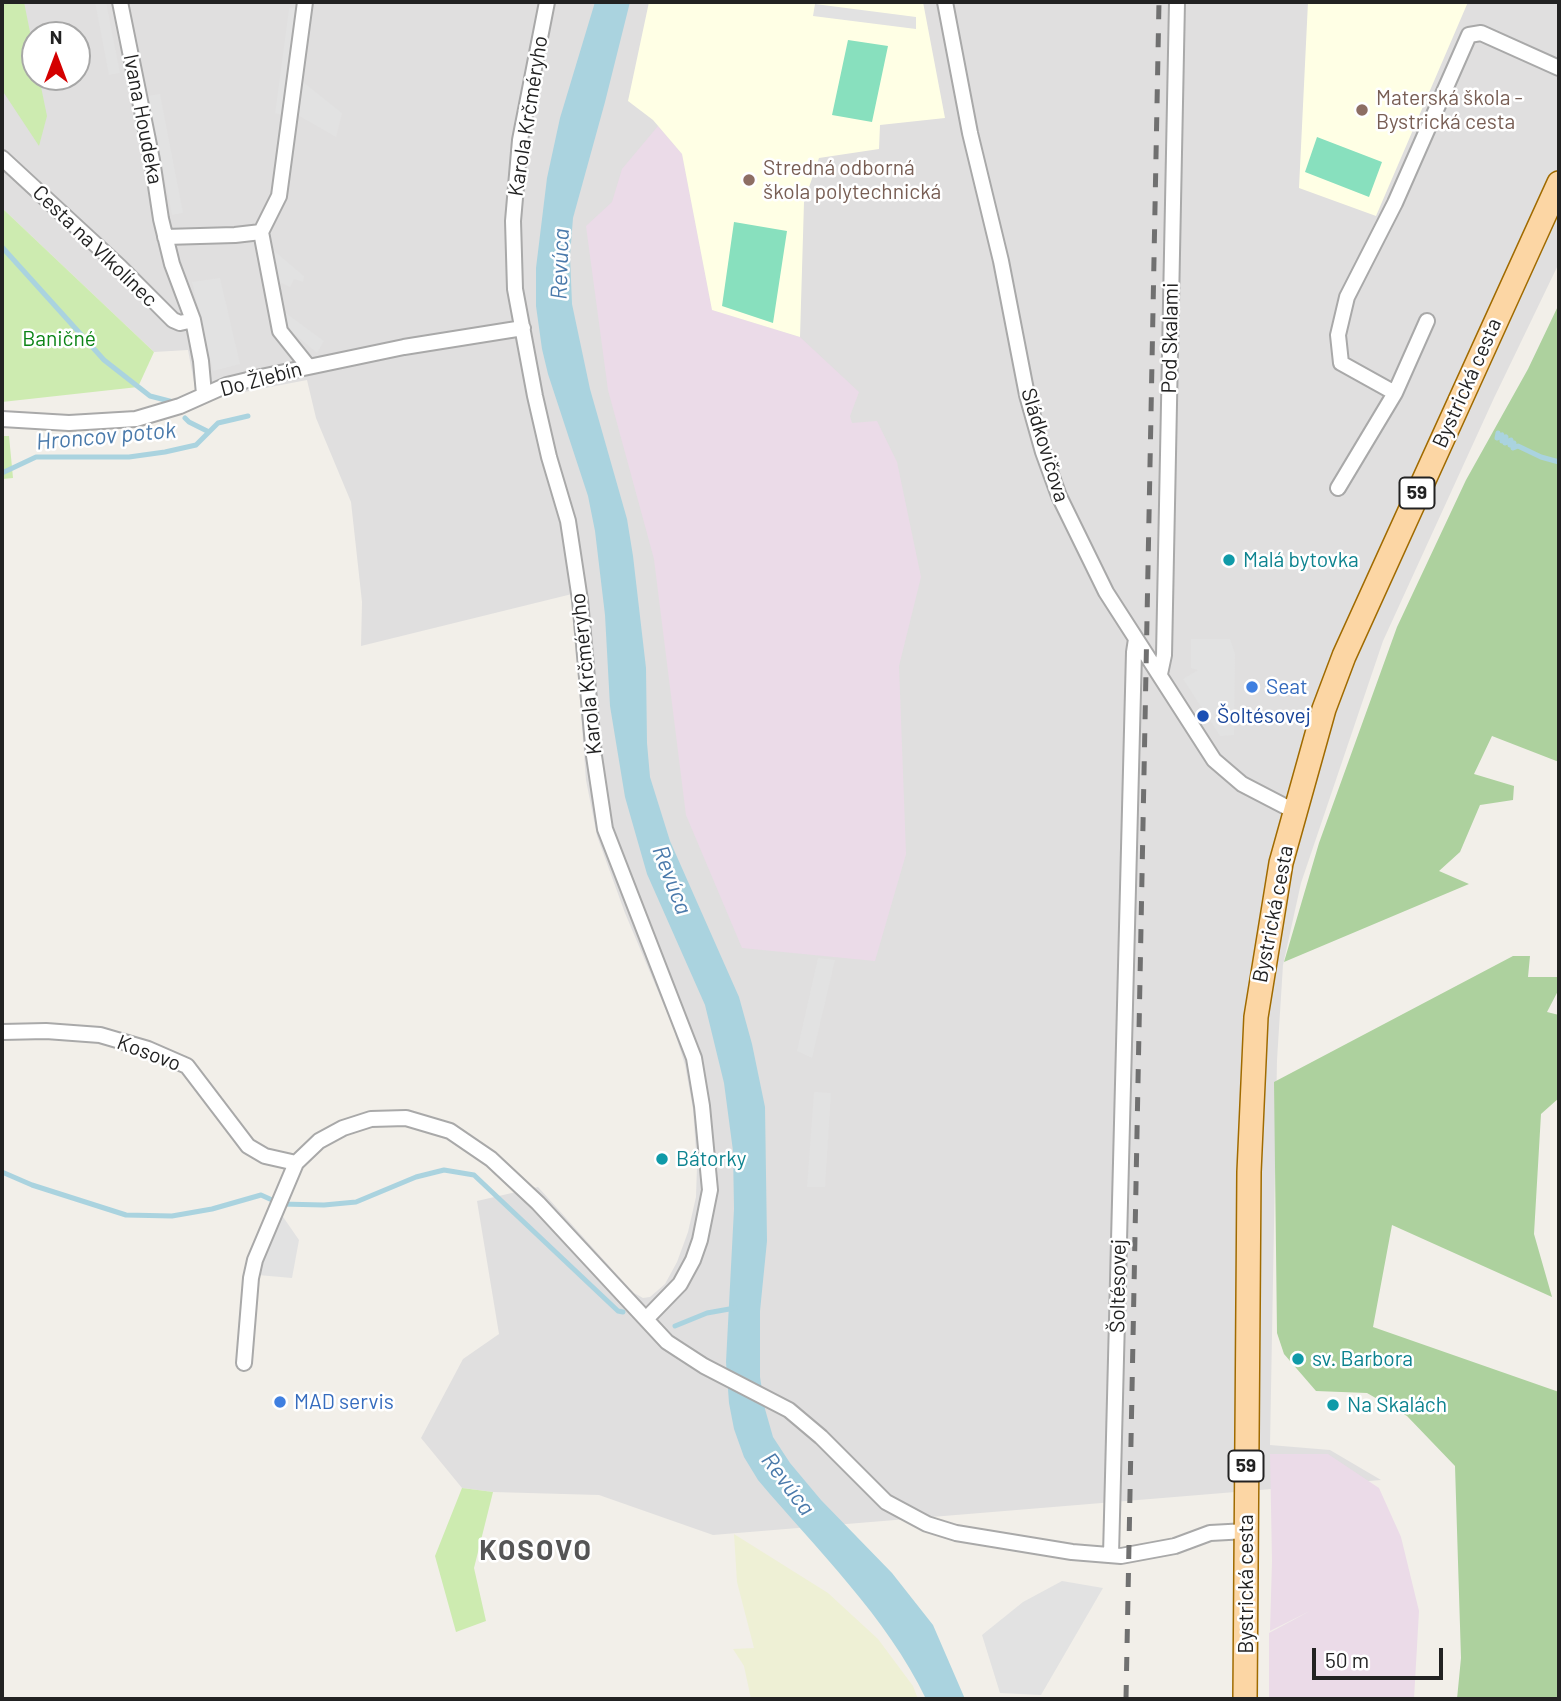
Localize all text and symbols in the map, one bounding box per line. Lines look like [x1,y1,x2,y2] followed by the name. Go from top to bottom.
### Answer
[21,21,91,91] north arrow
[50,25,62,48] text: N
[503,34,553,198] street label: Karola Krčméryho
[118,52,168,186] street label: Ivana Houdeka
[1376,85,1523,135] place label: Materská škola - Bystrická cesta
[1354,102,1370,118] marker: Materská škola - Bystrická cesta
[763,155,941,205] place label: Stredná odborná škola polytechnická
[741,172,757,188] marker: Stredná odborná škola polytechnická
[27,180,163,312] street label: Cesta na Vlkolínec
[545,228,575,300] water label: Revúca
[1156,282,1184,394] street label: Pod Skalami
[1427,314,1507,452] street label: Bystrická cesta
[22,326,96,352] park label: Baničné
[217,356,305,402] street label: Do Žlebín
[1016,385,1074,505] street label: Sládkovičova
[35,416,177,456] water label: Hroncov potok
[1400,478,1434,508] road number: 59
[1243,547,1359,573] place label: Malá bytovka
[1221,552,1237,568] marker: Malá bytovka
[565,592,607,756] street label: Karola Krčméryho
[1266,674,1308,700] place label: Seat
[1244,679,1260,695] marker: Seat
[1217,703,1311,729] place label: Šoltésovej
[1195,708,1211,724] marker: Šoltésovej
[646,842,698,918] water label: Revúca
[1247,843,1299,985] street label: Bystrická cesta
[114,1029,184,1077] street label: Kosovo
[676,1146,746,1172] place label: Bátorky
[654,1151,670,1167] marker: Bátorky
[1105,1239,1131,1333] street label: Šoltésovej
[1312,1346,1413,1372] place label: sv. Barbora
[1290,1351,1306,1367] marker: sv. Barbora
[294,1389,394,1415] place label: MAD servis
[1347,1392,1447,1418] place label: Na Skalách
[272,1394,288,1410] marker: MAD servis
[1325,1397,1341,1413] marker: Na Skalách
[755,1447,821,1521] water label: Revúca
[1228,1450,1264,1482] road number: 59
[1233,1514,1259,1654] street label: Bystrická cesta
[480,1534,592,1568] district label: KOSOVO
[1316,1634,1447,1678] scale bar
[1325,1647,1369,1672] text: 50 m

